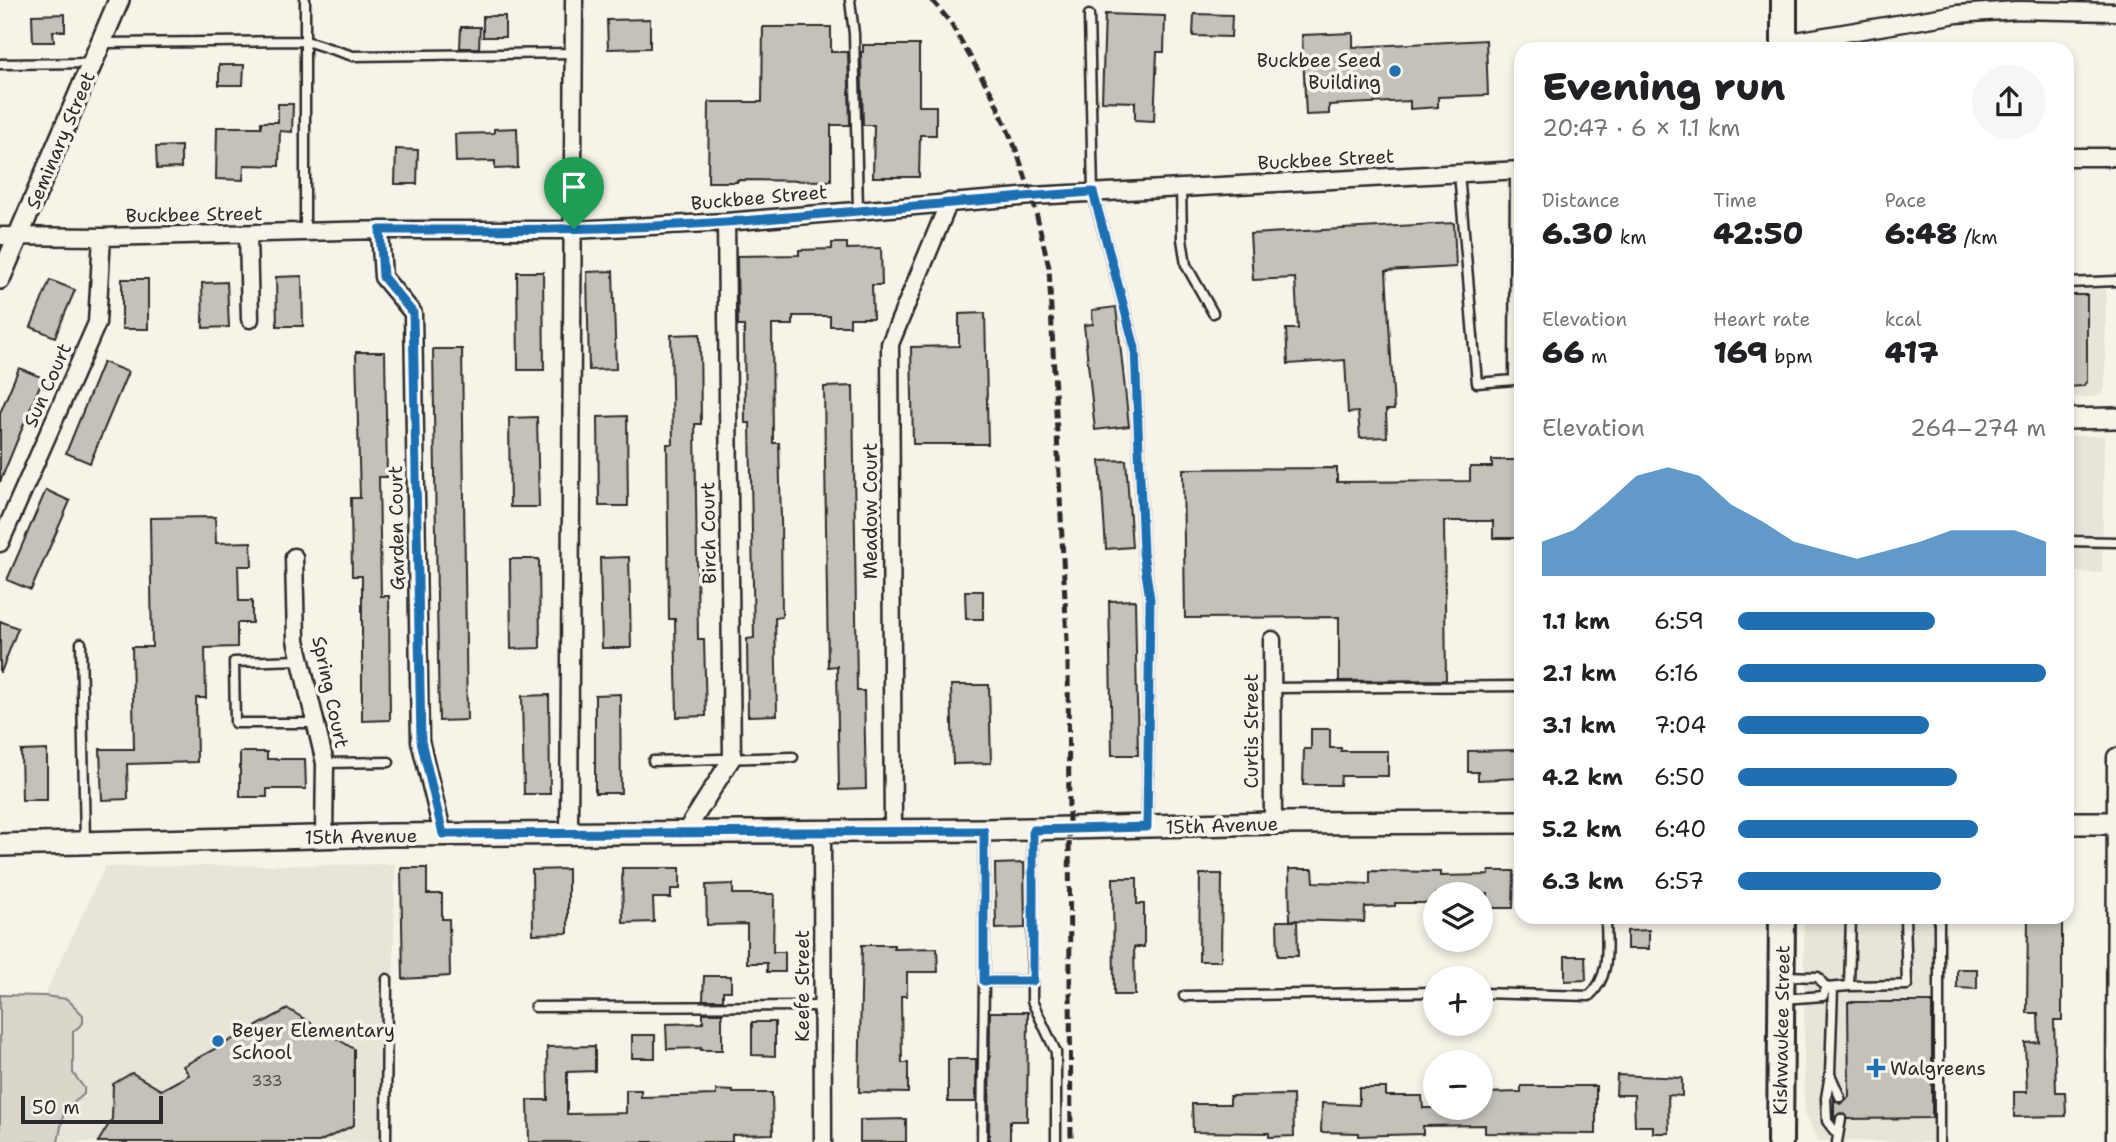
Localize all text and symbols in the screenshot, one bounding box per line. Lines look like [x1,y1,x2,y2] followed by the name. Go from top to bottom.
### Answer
[1257,48,1381,95] place label: Buckbee Seed Building
[1542,61,1785,112] text: Evening run
[1387,63,1403,79] marker: Buckbee Seed Building
[1972,65,2046,139] button: share
[20,68,101,213] street label: Seminary Street
[1542,113,1740,143] text: 20:47 · 6 × 1.1 km
[1257,143,1395,176] street label: Buckbee Street
[544,157,604,229] pin
[555,168,593,206] icon: arrive
[690,179,828,216] street label: Buckbee Street
[1542,188,1620,213] text: Distance
[1713,188,1757,213] text: Time
[1885,188,1926,213] text: Pace
[125,201,263,228] street label: Buckbee Street
[1542,213,1613,254] text: 6.30
[1713,213,1804,254] text: 42:50
[1885,213,1957,254] text: 6:48
[1613,225,1647,250] text: km
[1957,225,1998,250] text: /km
[1542,307,1627,332] text: Elevation
[1713,307,1810,332] text: Heart rate
[1885,307,1922,332] text: kcal
[1542,332,1585,373] text: 66
[1713,332,1768,373] text: 169
[1885,332,1939,373] text: 417
[18,339,77,431] street label: Sun Court
[1585,344,1607,369] text: m
[1768,344,1813,369] text: bpm
[1542,413,1645,443] text: Elevation
[1910,413,2046,443] text: 264–274 m
[858,443,883,579] street label: Meadow Court
[383,465,410,591] street label: Garden Court
[695,482,722,584] street label: Birch Court
[1542,606,1610,636] text: 1.1 km
[1654,606,1704,636] text: 6:59
[306,634,355,750] street label: Spring Court
[1542,658,1616,688] text: 2.1 km
[1654,658,1699,688] text: 6:16
[1239,673,1264,789] street label: Curtis Street
[1542,710,1616,740] text: 3.1 km
[1654,710,1706,740] text: 7:04
[1542,762,1623,792] text: 4.2 km
[1654,762,1705,792] text: 6:50
[1165,811,1279,840] street label: 15th Avenue
[1542,814,1622,844] text: 5.2 km
[1654,814,1706,844] text: 6:40
[304,823,418,850] street label: 15th Avenue
[1542,866,1624,896] text: 6.3 km
[1654,866,1704,896] text: 6:57
[1423,882,1493,1120] map controls
[1423,882,1493,952] button: layers
[790,930,815,1042] street label: Keefe Street
[1768,945,1795,1115] street label: Kishwaukee Street
[1423,966,1493,1036] button: +
[232,1018,395,1065] place label: Beyer Elementary School
[210,1033,226,1049] marker: Beyer Elementary School
[1423,1050,1493,1120] button: −
[1890,1056,1986,1081] place label: Walgreens
[1868,1060,1884,1076] marker: Walgreens
[251,1070,283,1091] house number: 333
[21,1093,163,1125] scale bar
[32,1095,80,1120] text: 50 m

